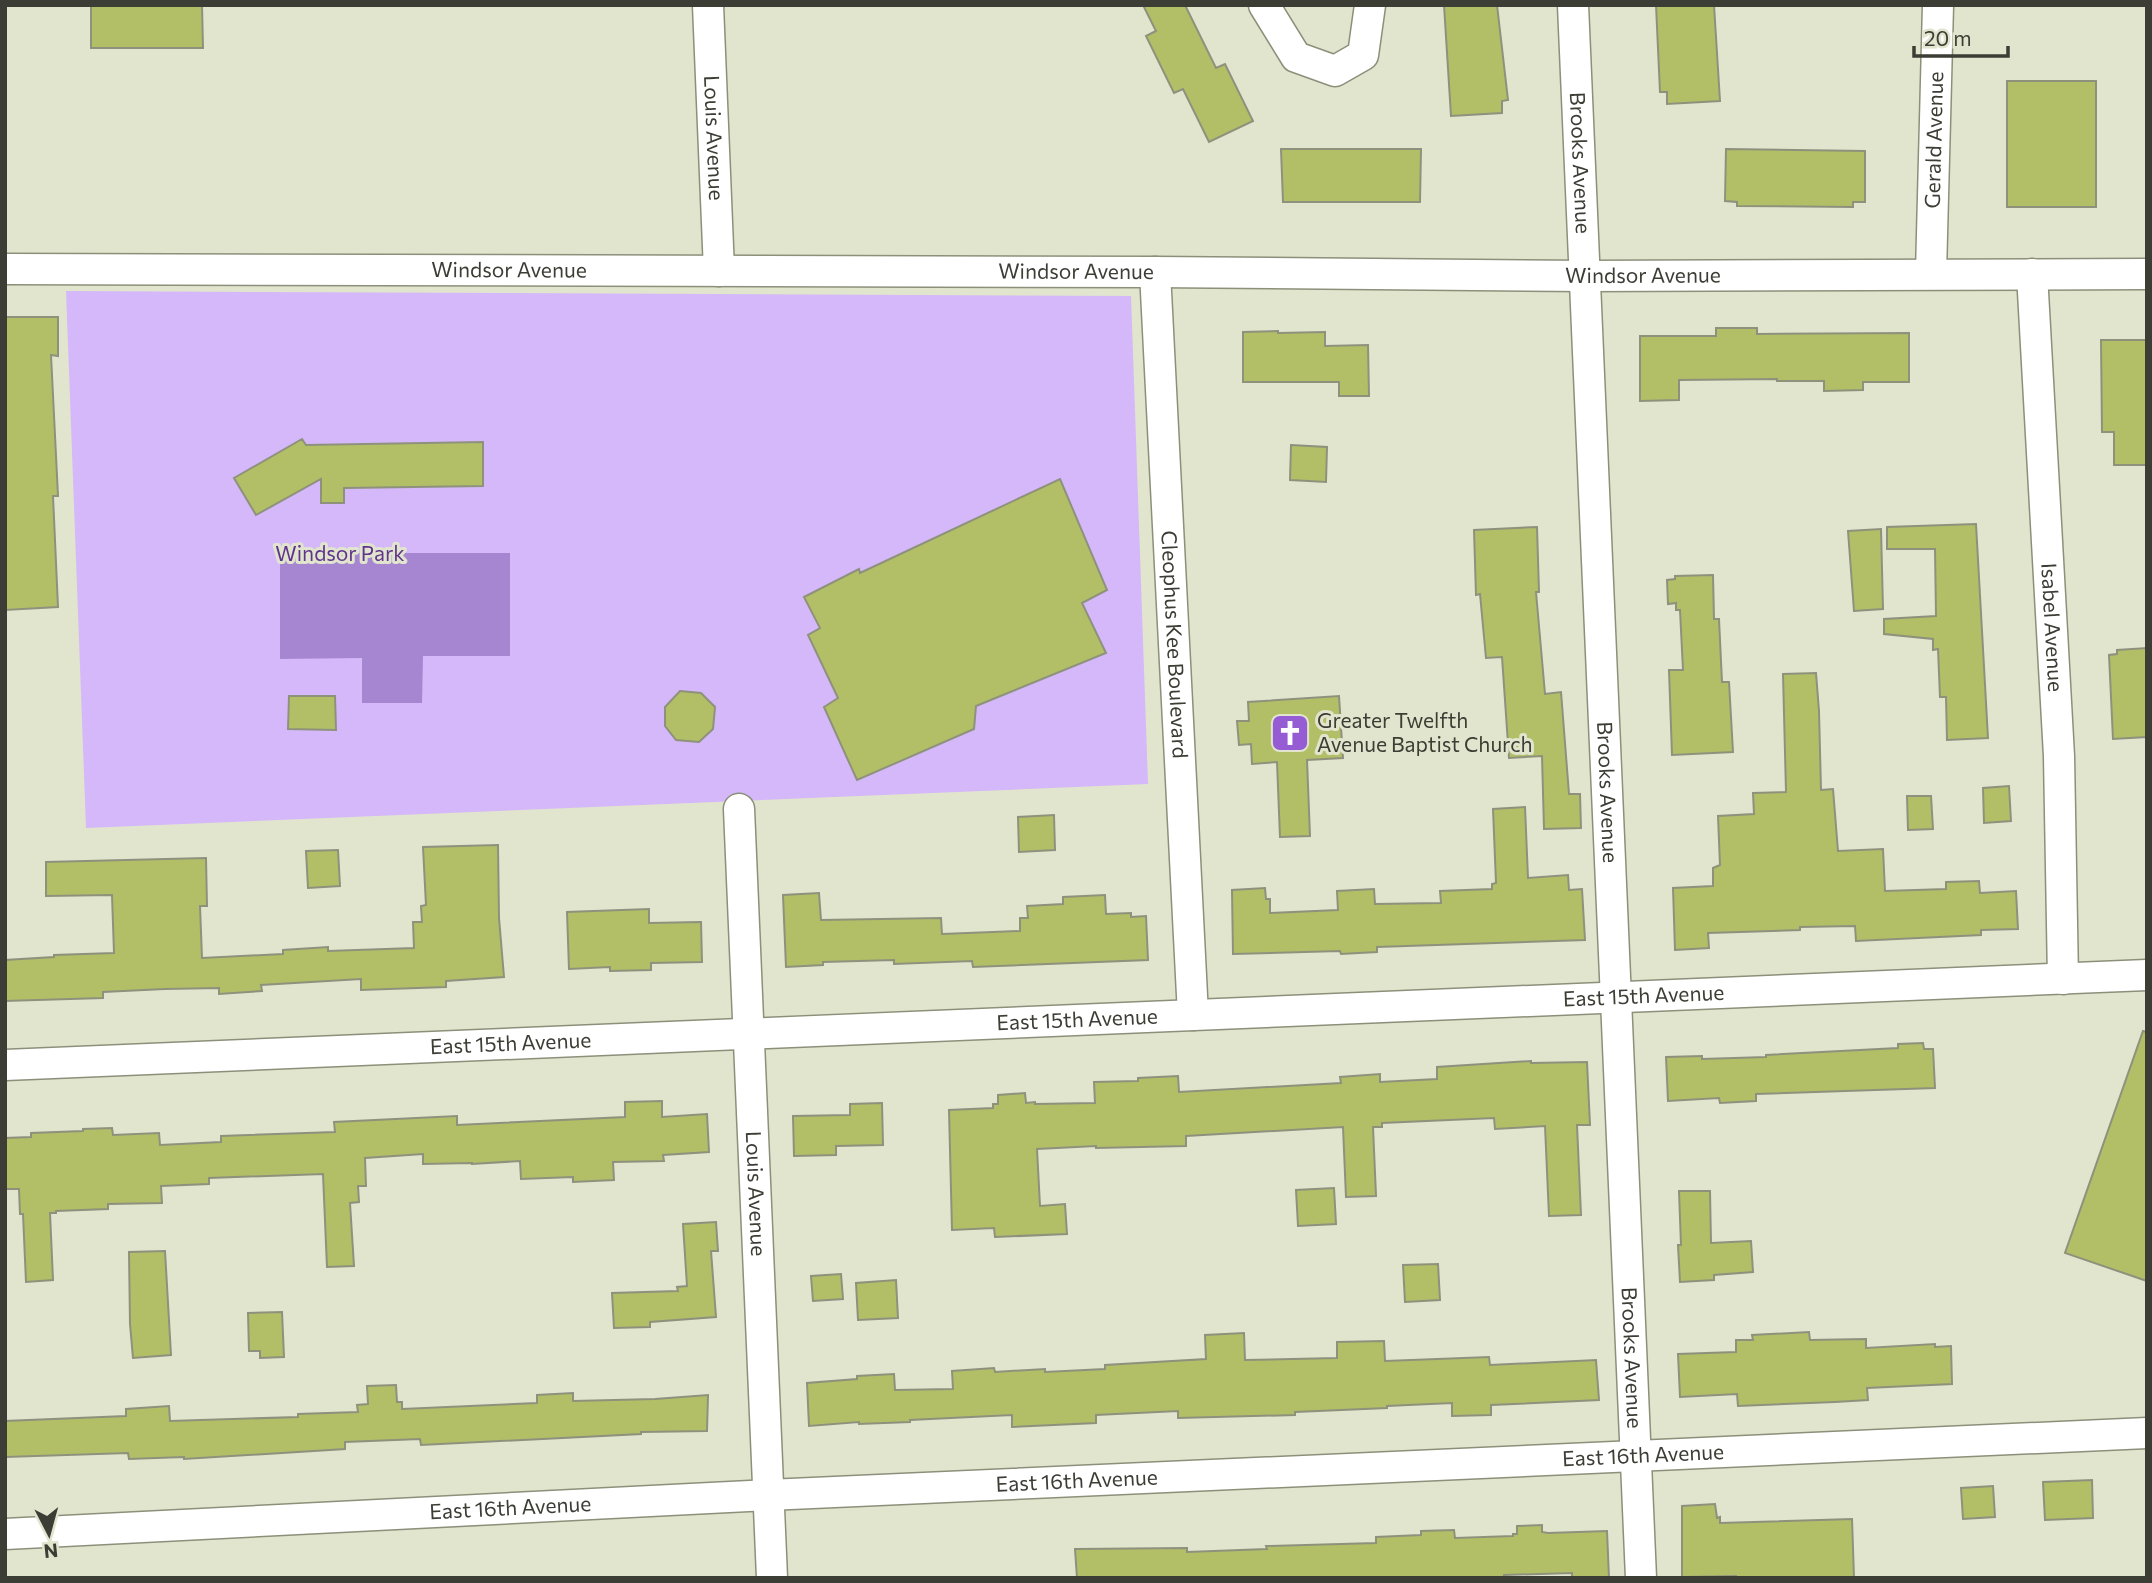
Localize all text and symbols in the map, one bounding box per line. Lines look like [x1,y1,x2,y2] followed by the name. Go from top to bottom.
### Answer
[1914,14,2008,58] scale bar
[1924,25,1972,50] text: 20 m
[1919,71,1947,209] street label: Gerald Avenue
[700,75,730,201] street label: Louis Avenue
[1566,91,1597,234] street label: Brooks Avenue
[431,256,587,282] street label: Windsor Avenue
[998,258,1154,283] street label: Windsor Avenue
[1565,262,1721,287] street label: Windsor Avenue
[1157,530,1194,759] street label: Cleophus Kee Boulevard
[275,540,405,565] park label: Windsor Park
[2037,562,2069,693] street label: Isabel Avenue
[1317,707,1533,756] place label: Greater Twelfth Avenue Baptist Church
[1269,712,1311,754] church icon: Greater Twelfth Avenue Baptist Church
[1593,721,1624,864] street label: Brooks Avenue
[1562,979,1725,1011] street label: East 15th Avenue
[996,1003,1158,1034] street label: East 15th Avenue
[429,1026,592,1058] street label: East 15th Avenue
[742,1130,772,1257] street label: Louis Avenue
[1617,1286,1649,1429] street label: Brooks Avenue
[1562,1438,1725,1470] street label: East 16th Avenue
[995,1463,1158,1496] street label: East 16th Avenue
[429,1490,592,1523] street label: East 16th Avenue
[14,1499,84,1569] north arrow
[43,1539,59,1564] text: N

